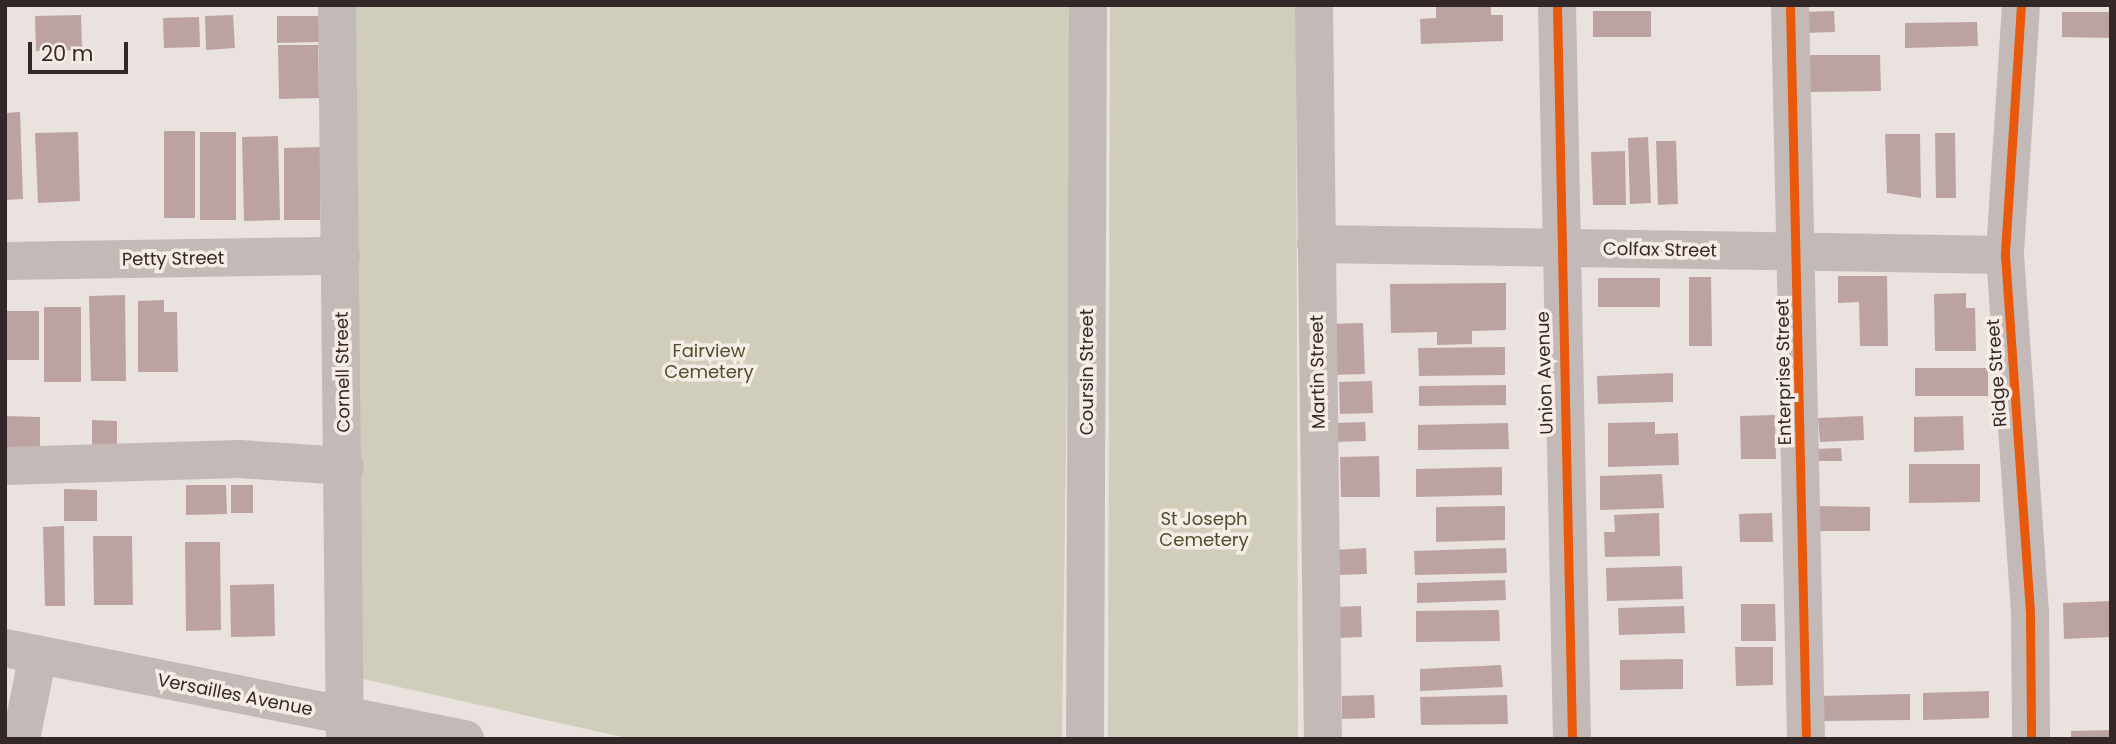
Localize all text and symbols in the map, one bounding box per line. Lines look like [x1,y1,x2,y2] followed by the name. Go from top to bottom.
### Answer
[32,28,131,72] scale bar
[41,39,94,68] text: 20 m
[1603,238,1717,262] street label: Colfax Street
[122,247,224,271] street label: Petty Street
[1772,299,1796,445] street label: Enterprise Street
[1076,309,1098,435] street label: Coursin Street
[331,311,355,433] street label: Cornell Street
[1532,311,1558,435] street label: Union Avenue
[1306,315,1330,429] street label: Martin Street
[1982,318,2012,428] street label: Ridge Street
[664,341,754,384] park label: Fairview Cemetery
[1159,509,1249,552] park label: St Joseph Cemetery
[155,669,315,721] street label: Versailles Avenue

